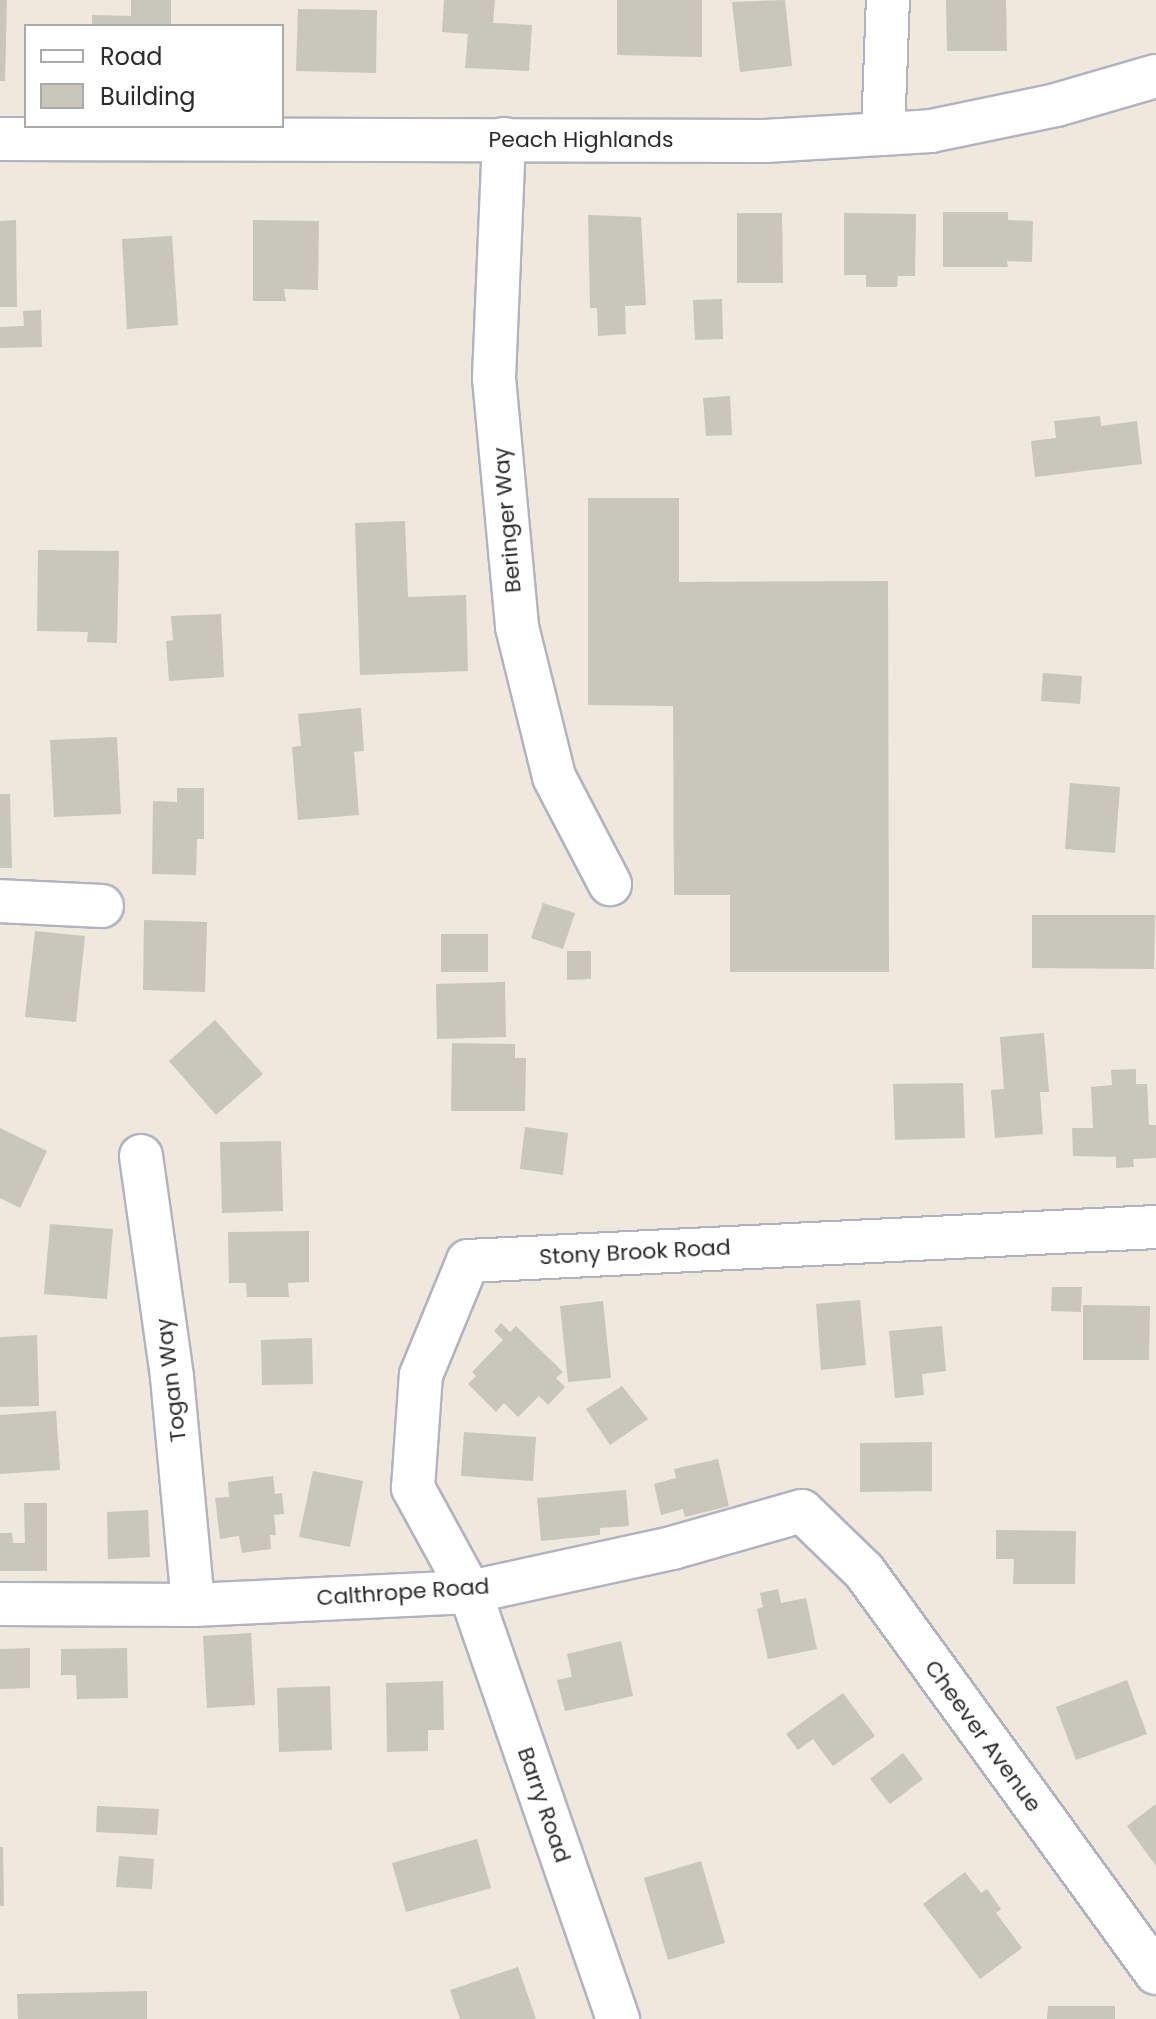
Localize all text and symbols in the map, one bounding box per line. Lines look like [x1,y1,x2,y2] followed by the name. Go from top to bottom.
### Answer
[24,24,284,128] legend
[100,40,162,73] text: Road
[100,80,196,113] text: Building
[489,127,673,153] street label: Peach Highlands
[487,446,527,594] street label: Beringer Way
[539,1234,731,1270] street label: Stony Brook Road
[150,1317,192,1443] street label: Togan Way
[316,1573,490,1611] street label: Calthrope Road
[919,1655,1047,1817] street label: Cheever Avenue
[512,1744,576,1866] street label: Barry Road

